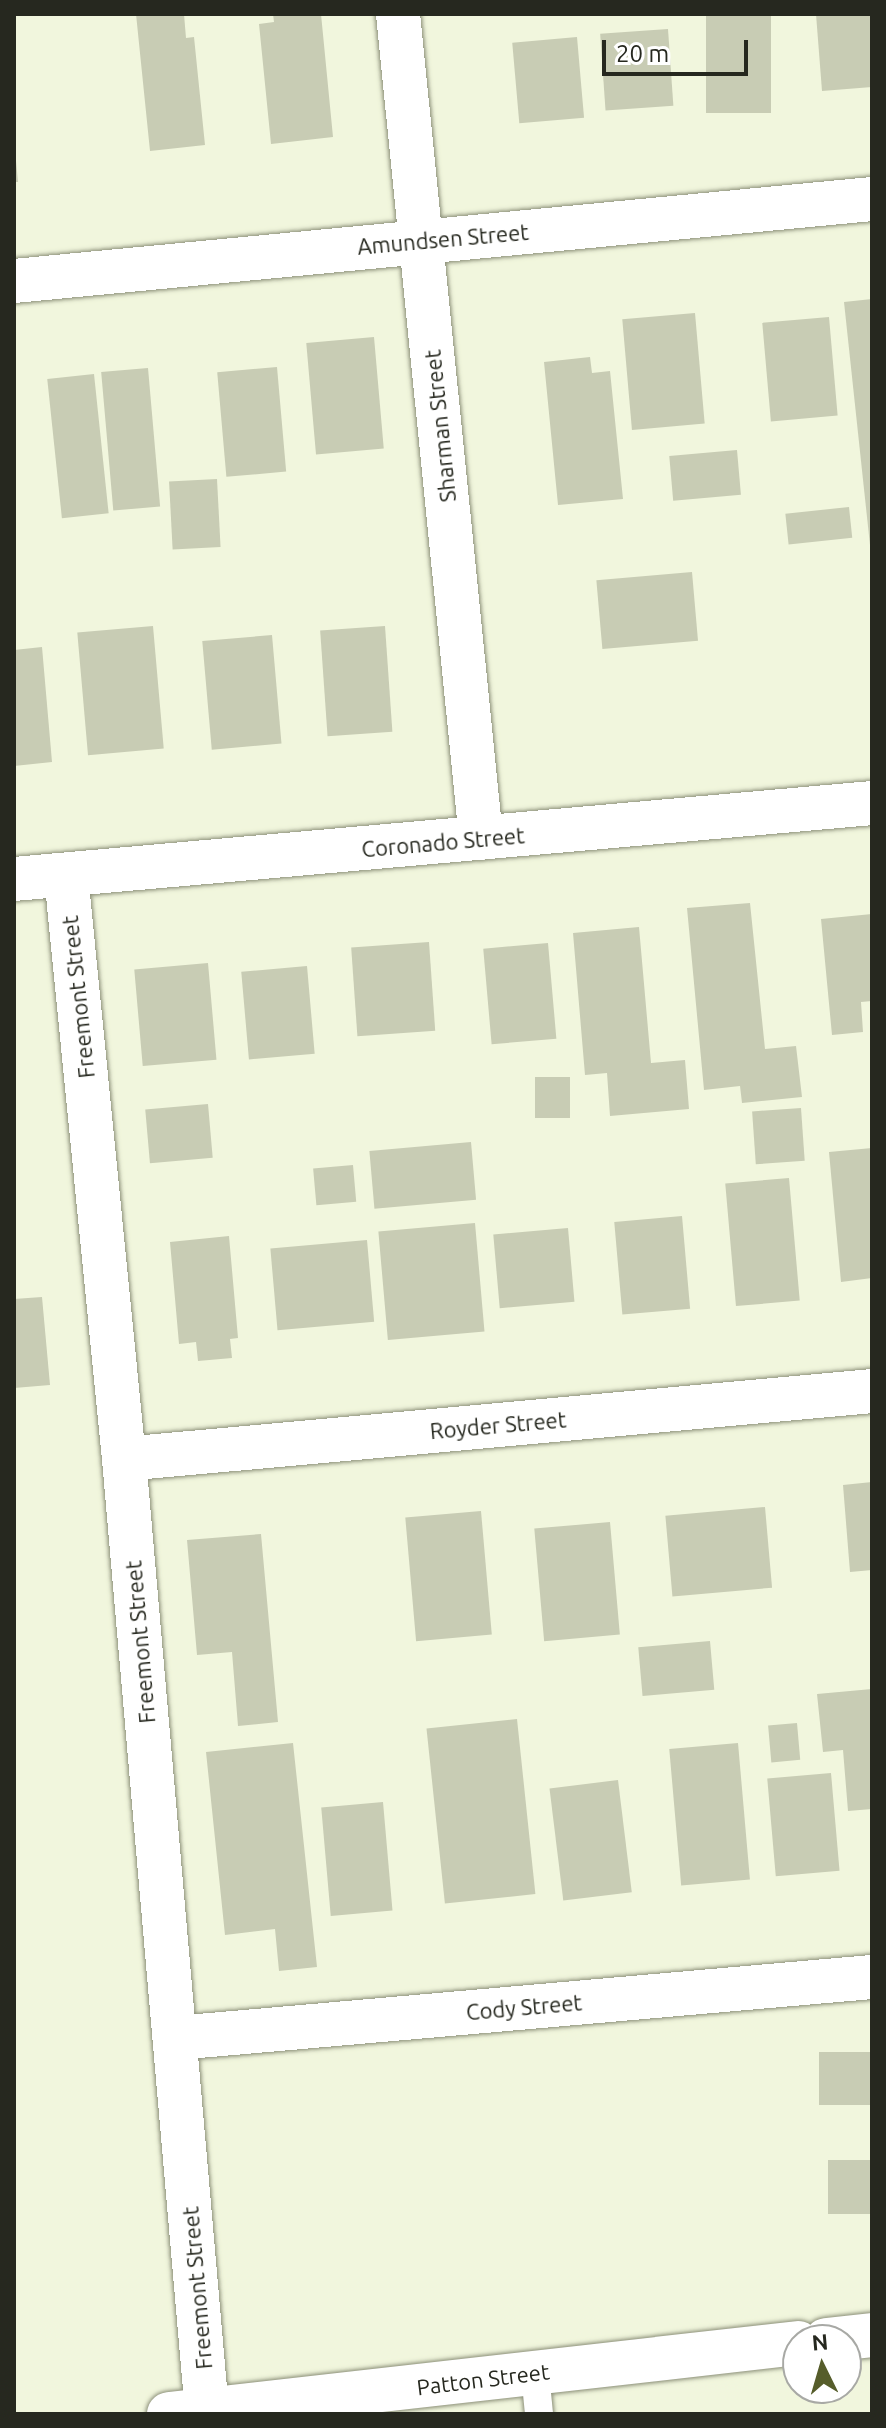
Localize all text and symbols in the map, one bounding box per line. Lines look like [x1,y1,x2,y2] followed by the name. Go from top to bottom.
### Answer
[606,24,752,74] scale bar
[616,40,669,67] text: 20 m
[356,218,530,260] street label: Amundsen Street
[419,349,461,503] street label: Sharman Street
[360,822,526,862] street label: Coronado Street
[56,914,100,1080] street label: Freemont Street
[429,1406,567,1444] street label: Royder Street
[120,1559,160,1725] street label: Freemont Street
[465,1989,583,2025] street label: Cody Street
[177,2205,217,2371] street label: Freemont Street
[782,2324,862,2404] north arrow
[811,2328,829,2355] text: N
[415,2358,551,2400] street label: Patton Street

